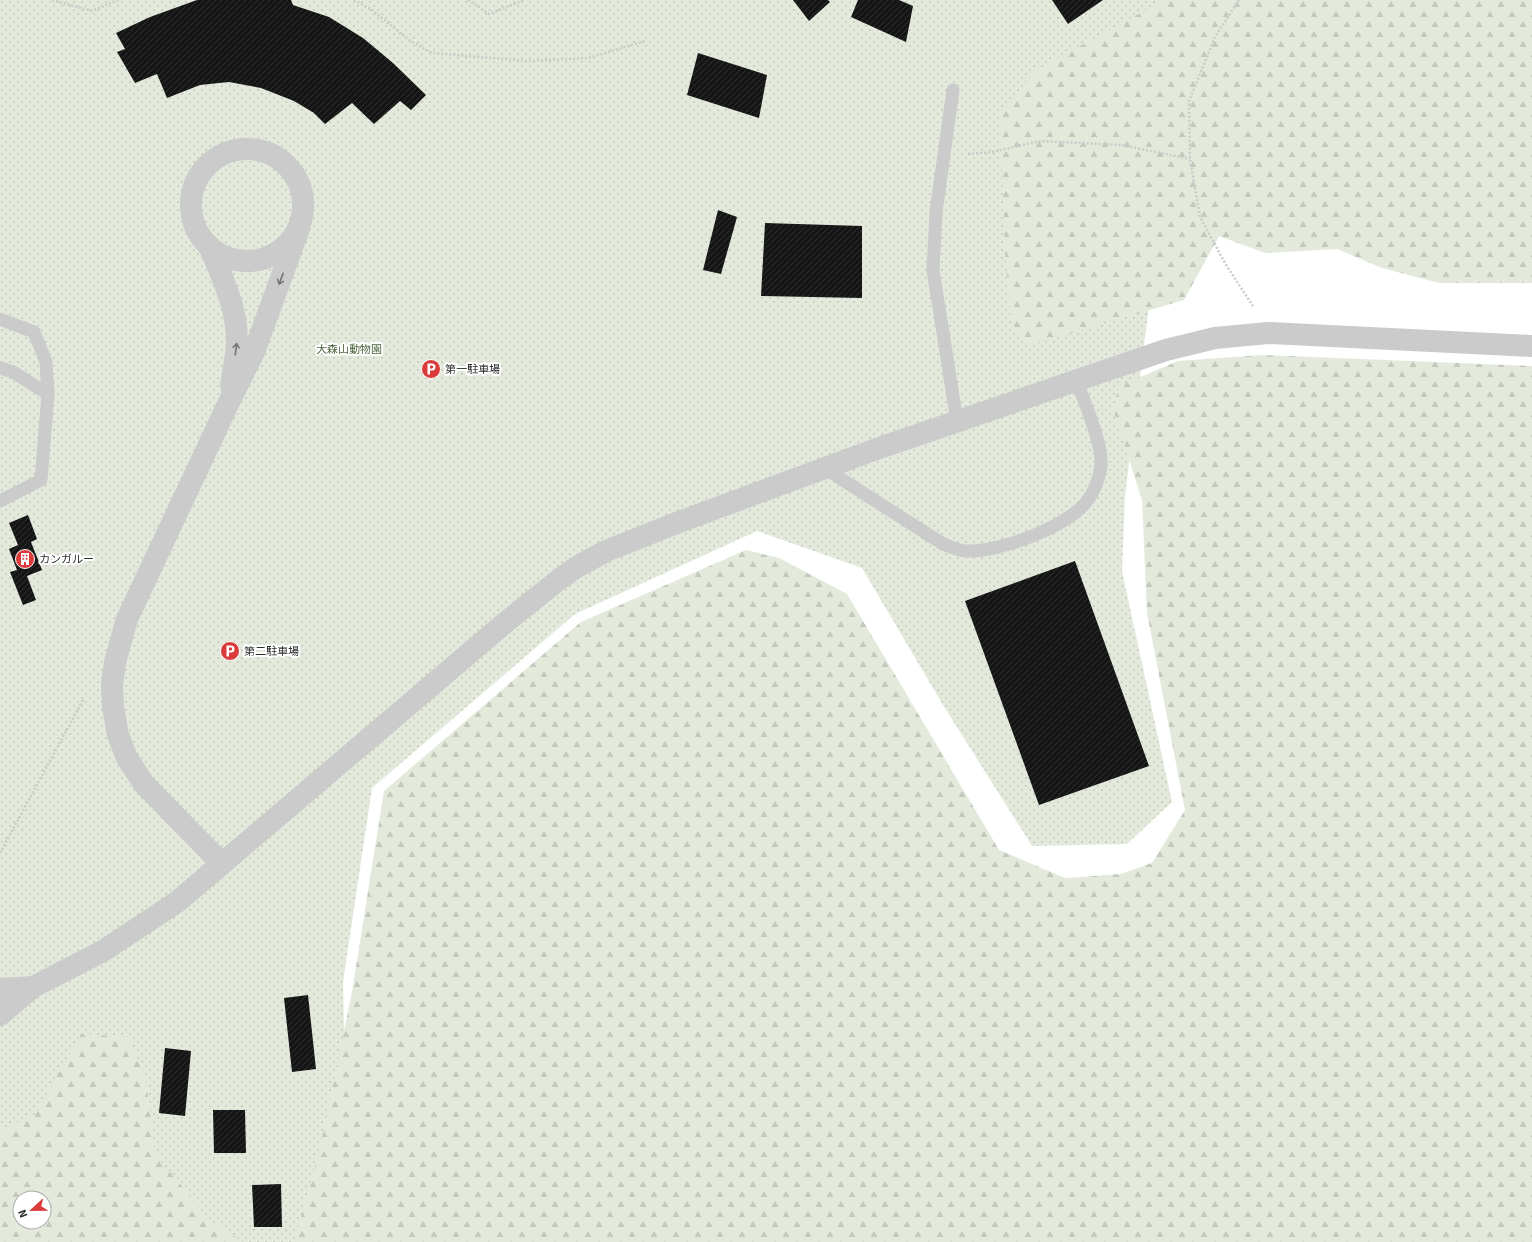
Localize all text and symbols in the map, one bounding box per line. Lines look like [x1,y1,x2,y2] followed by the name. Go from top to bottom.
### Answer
[276,273,284,285] one-way arrow
[232,343,240,356] one-way arrow
[316,343,382,356] park label: 大森山動物園
[420,358,442,380] parking icon: 第一駐車場
[445,363,500,376] place label: 第一駐車場
[14,548,36,570] building icon: カンガルー
[39,553,94,566] place label: カンガルー
[219,640,241,662] parking icon: 第二駐車場
[244,645,299,658] place label: 第二駐車場
[12,1190,52,1230] north arrow
[16,1208,31,1220] text: N

